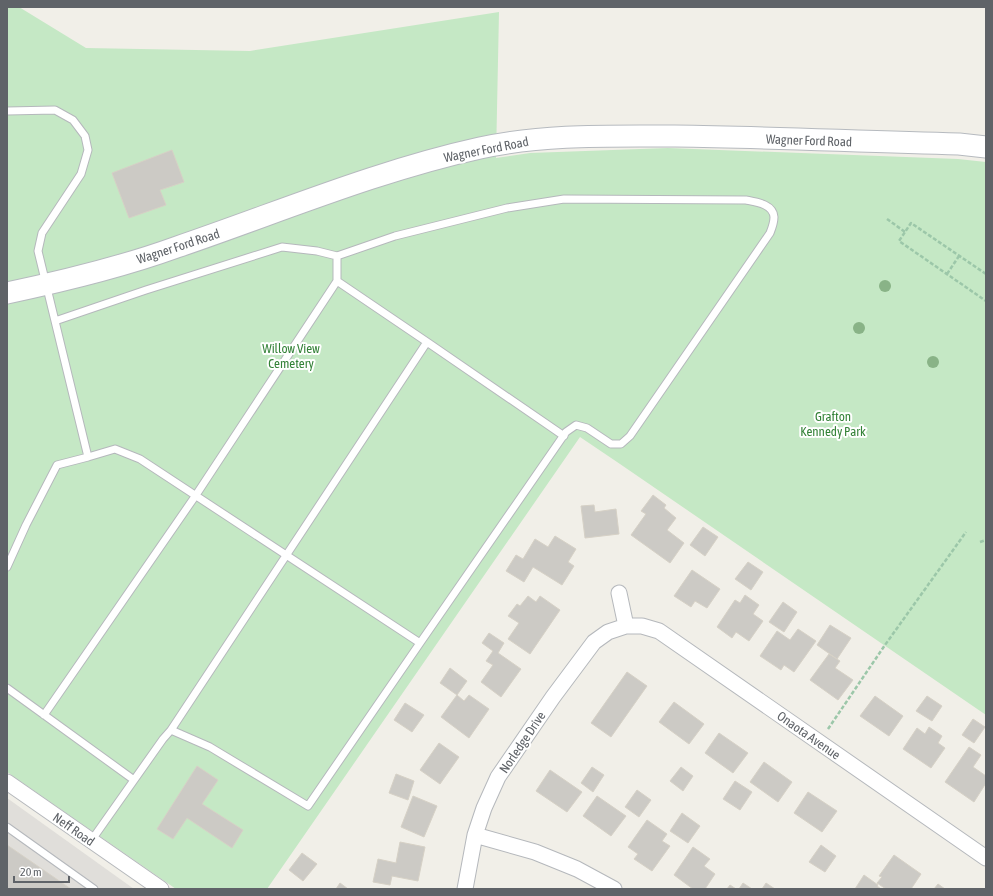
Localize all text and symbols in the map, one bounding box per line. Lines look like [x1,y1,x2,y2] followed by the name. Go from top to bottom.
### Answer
[766,132,852,149] street label: Wagner Ford Road
[442,134,530,165] street label: Wagner Ford Road
[135,226,221,267] street label: Wagner Ford Road
[262,341,320,371] park label: Willow View Cemetery
[800,409,866,439] park label: Grafton Kennedy Park
[774,708,843,763] street label: Onaota Avenue
[496,709,549,776] street label: Norledge Drive
[50,810,97,849] street label: Neff Road
[14,858,69,884] scale bar
[20,865,42,879] text: 20 m

